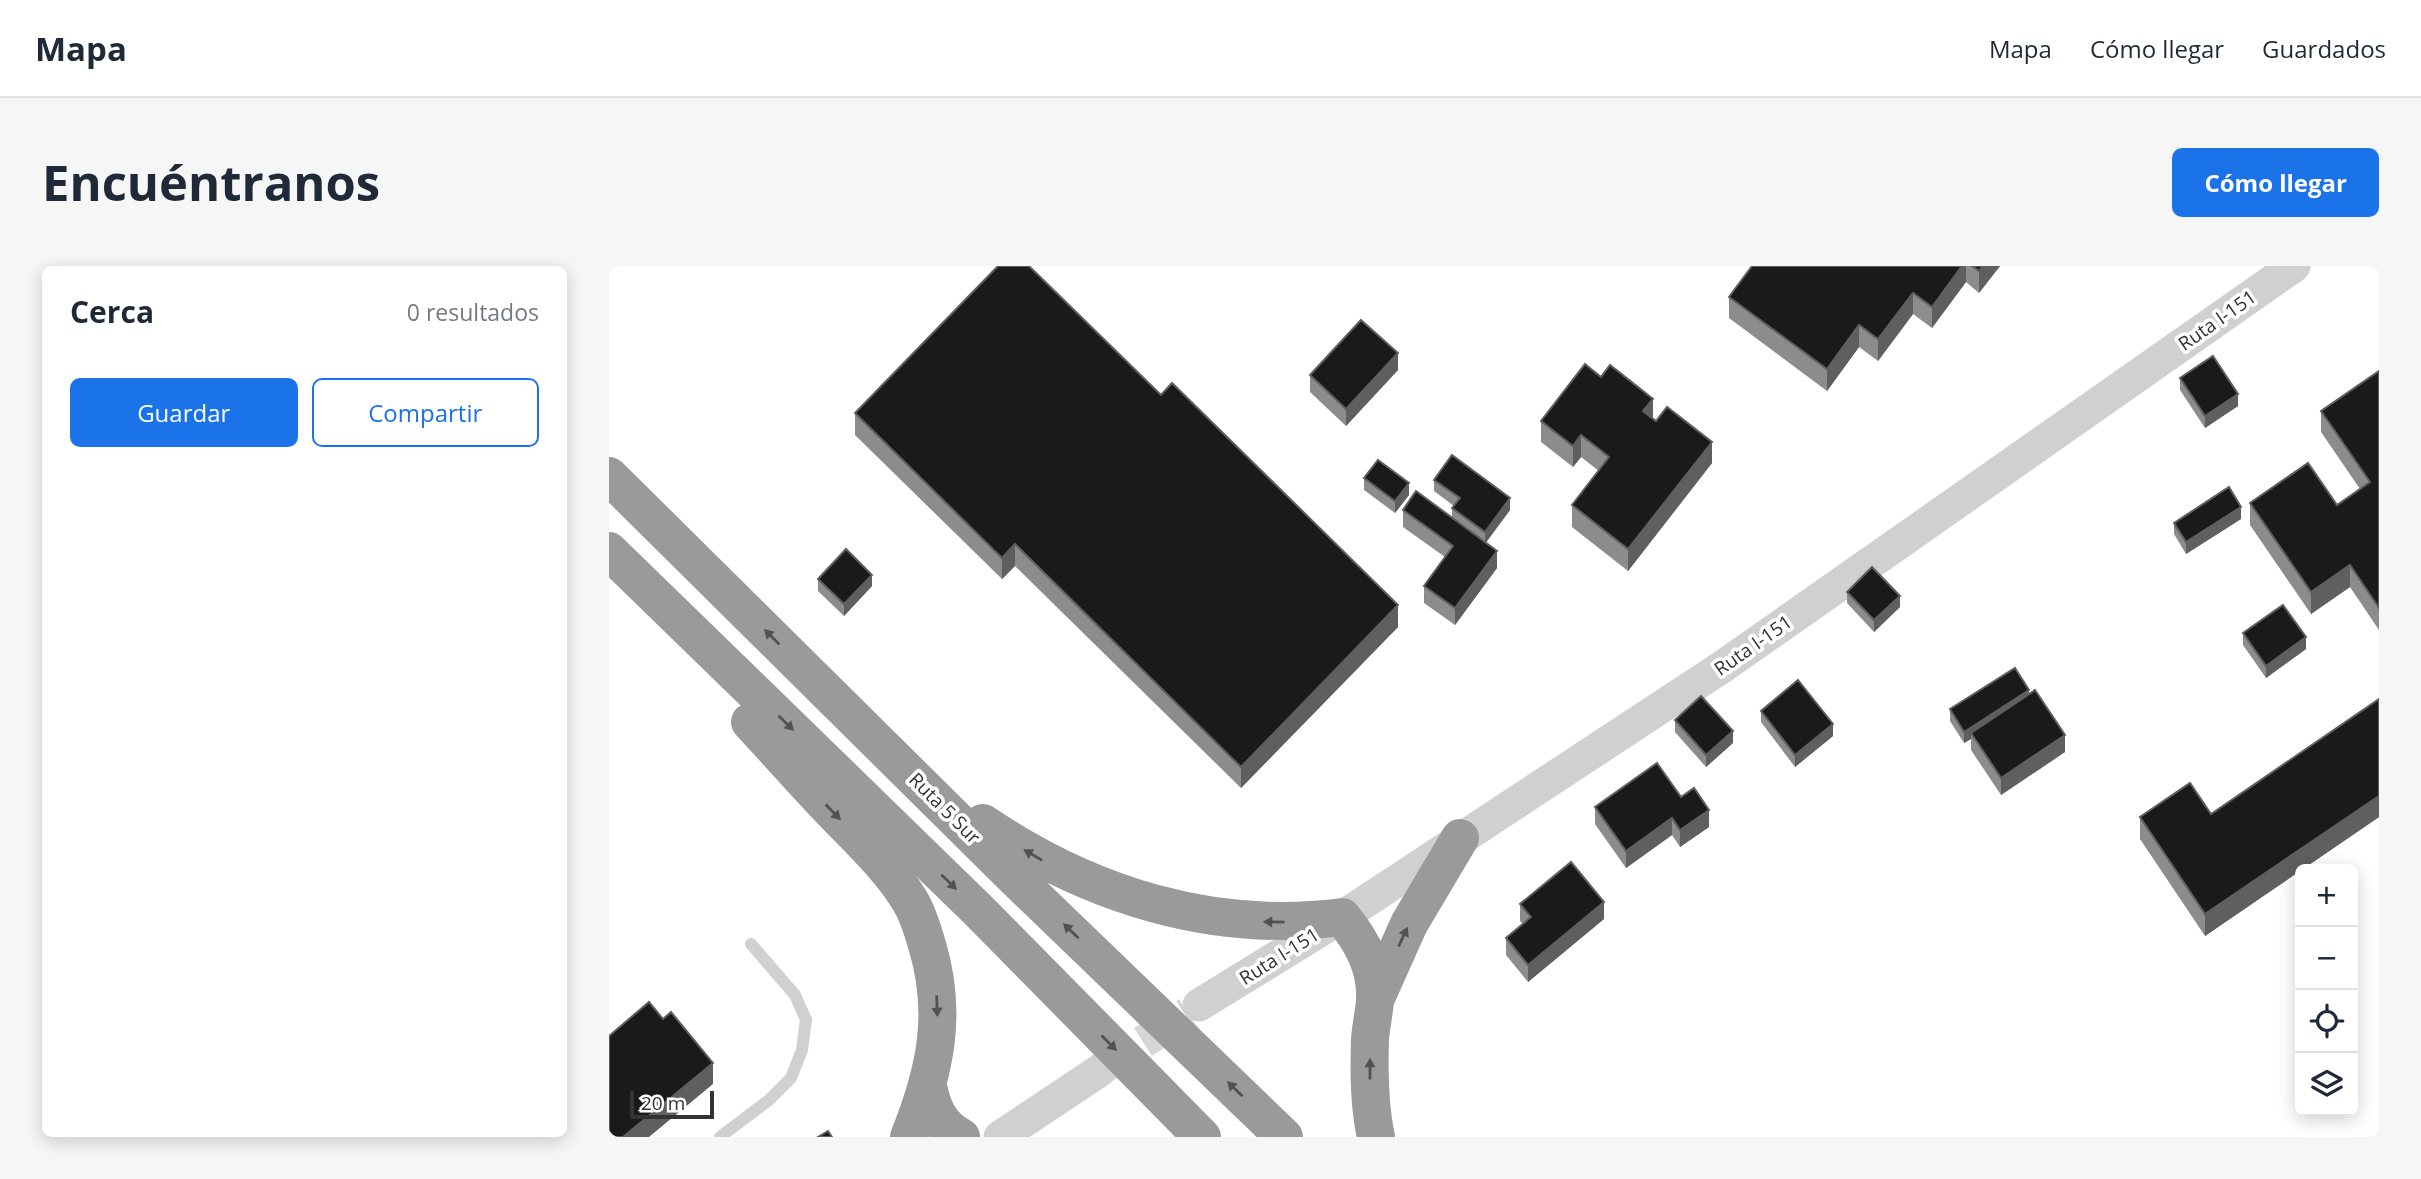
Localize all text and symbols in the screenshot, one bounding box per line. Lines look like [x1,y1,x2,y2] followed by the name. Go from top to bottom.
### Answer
[35,26,127,71] text: Mapa
[1989,32,2052,65] text: Mapa
[2090,32,2224,65] text: Cómo llegar
[2262,32,2386,65] text: Guardados
[2172,148,2379,217] button: Cómo llegar
[42,149,380,215] text: Encuéntranos
[2173,284,2261,356] street label: Ruta I-151
[70,291,154,332] text: Cerca
[407,296,539,328] text: 0 resultados
[70,378,298,447] button: Guardar
[312,378,539,447] button: Compartir
[1709,609,1797,681] street label: Ruta I-151
[764,629,781,645] one-way arrow
[777,715,794,732] one-way arrow
[904,767,987,850] street label: Ruta 5 Sur
[825,803,842,820] one-way arrow
[1024,849,1043,861] one-way arrow
[2295,864,2358,1116] map controls
[2295,864,2358,927] button: +
[940,873,957,889] one-way arrow
[1263,916,1285,927] one-way arrow
[1234,921,1324,991] street label: Ruta I-151
[1063,924,1080,940] one-way arrow
[1397,927,1408,947] one-way arrow
[2295,927,2358,990] button: −
[2295,990,2358,1053] button: locate
[932,995,943,1017] one-way arrow
[1101,1034,1117,1051] one-way arrow
[2295,1053,2358,1116] button: layers
[1364,1058,1376,1080] one-way arrow
[1227,1082,1244,1098] one-way arrow
[630,1088,714,1120] scale bar
[641,1090,685,1116] text: 20 m

